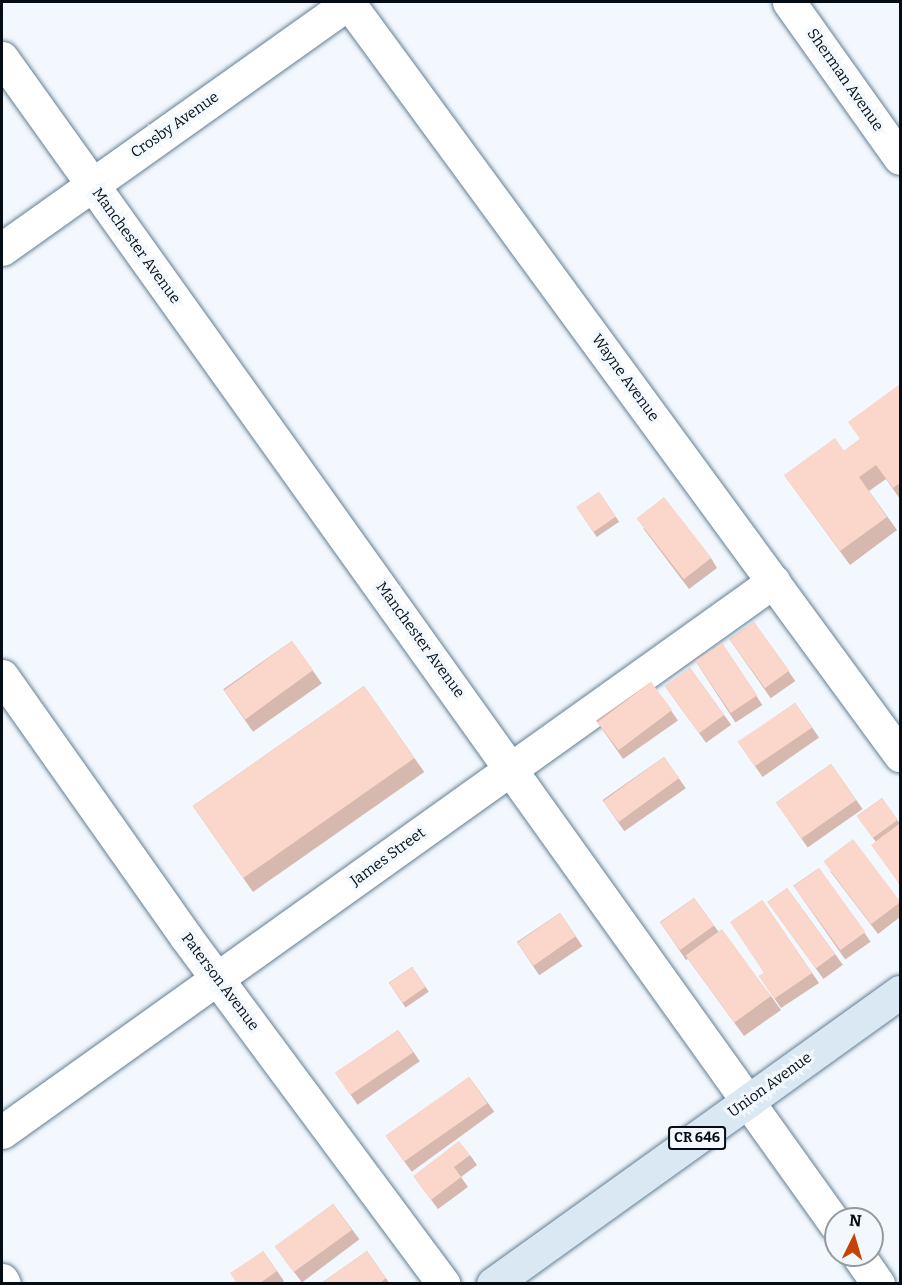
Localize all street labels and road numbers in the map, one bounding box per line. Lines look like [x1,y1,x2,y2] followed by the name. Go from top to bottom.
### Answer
[803,25,887,135] street label: Sherman Avenue
[127,88,223,162] street label: Crosby Avenue
[88,185,184,307] street label: Manchester Avenue
[587,331,663,425] street label: Wayne Avenue
[372,579,468,701] street label: Manchester Avenue
[347,824,429,890] street label: James Street
[177,930,263,1034] street label: Paterson Avenue
[725,1049,815,1121] street label: Union Avenue
[667,1127,727,1149] road number: CR 646

